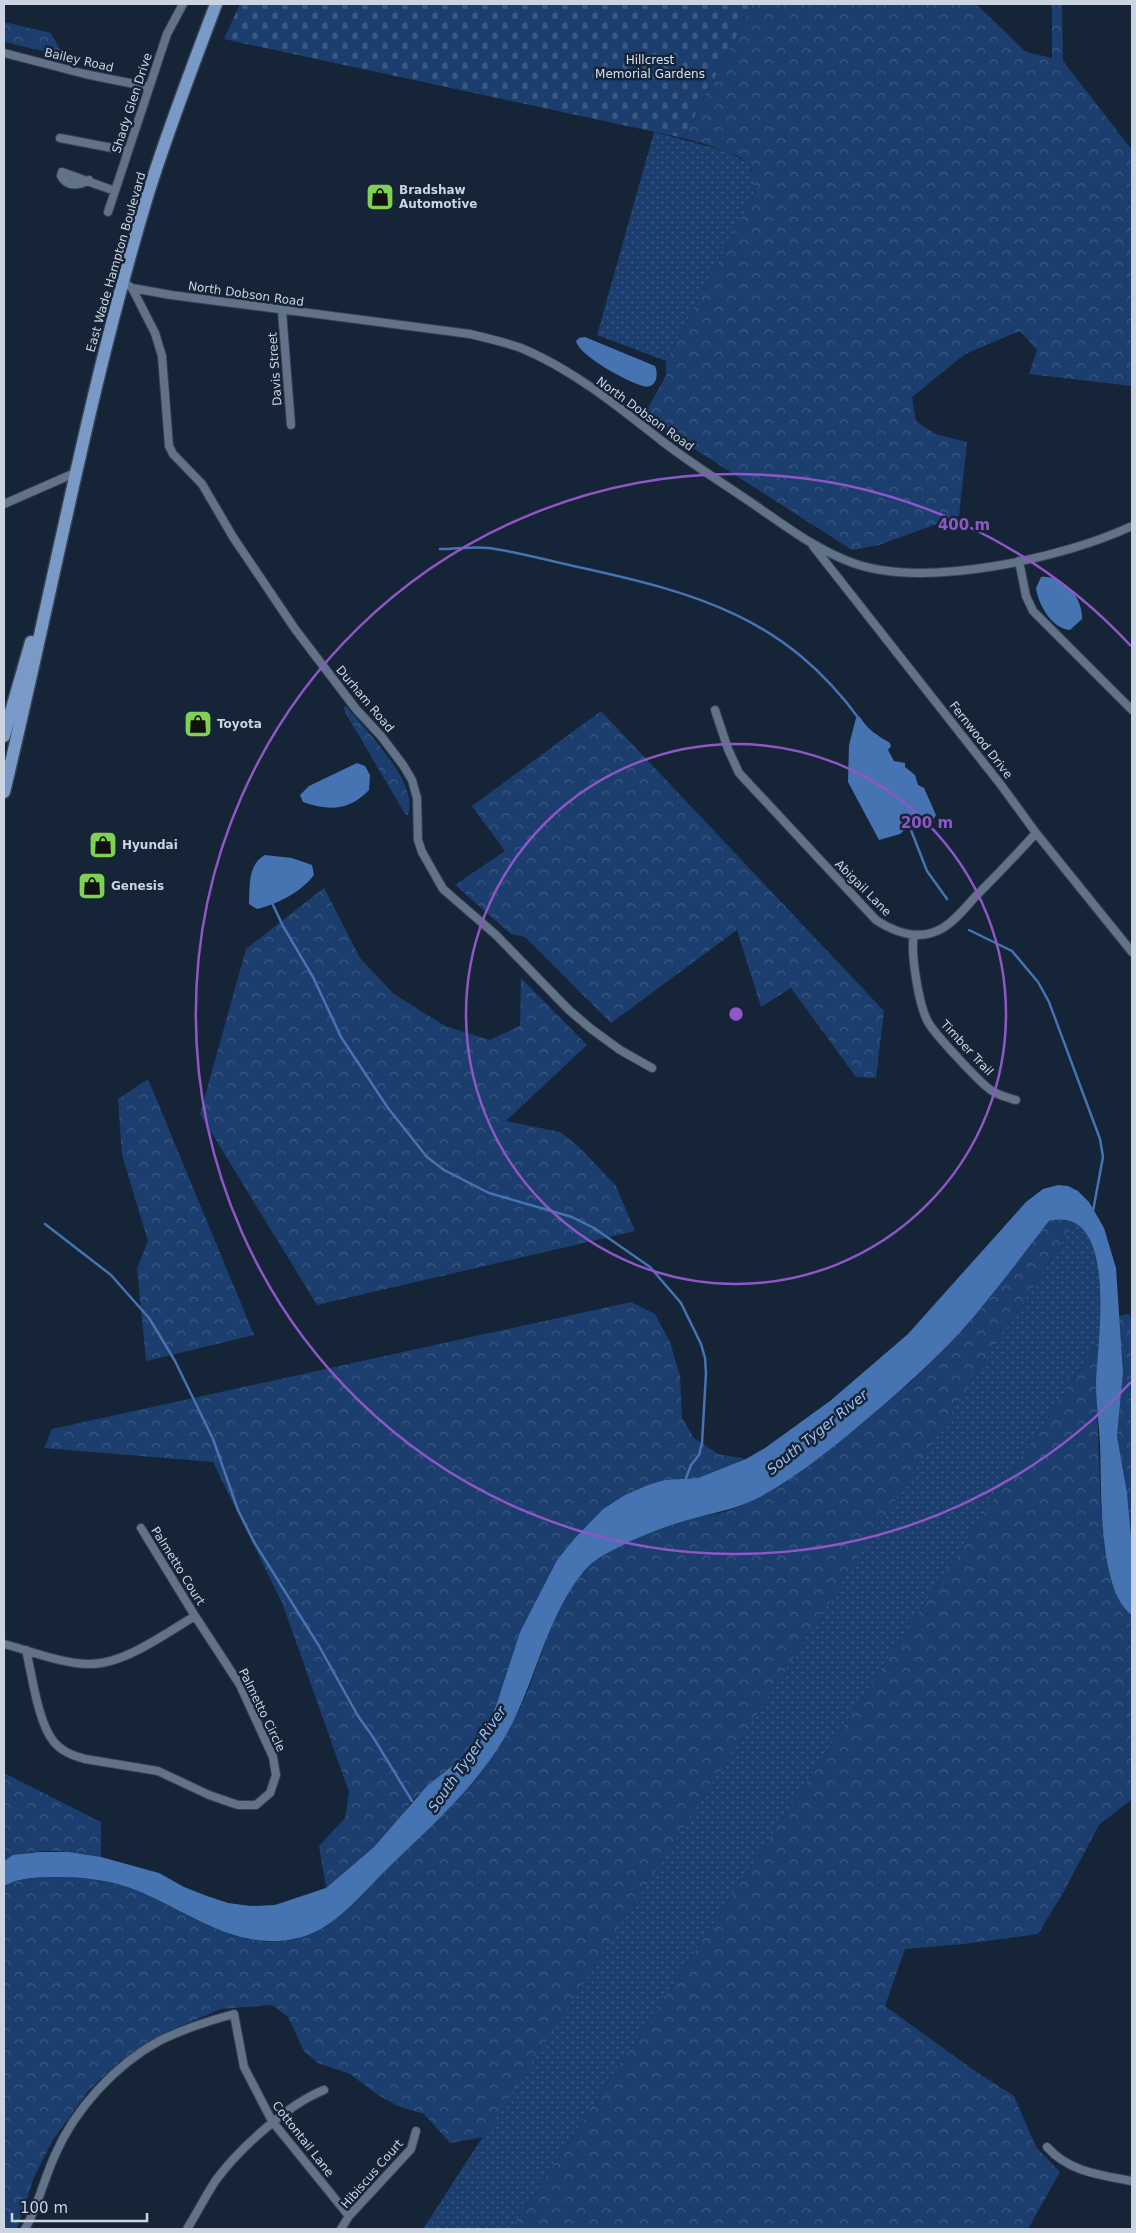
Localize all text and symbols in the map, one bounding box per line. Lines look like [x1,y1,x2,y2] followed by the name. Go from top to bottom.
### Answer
[43,45,115,75] street label: Bailey Road
[109,51,155,155] street label: Shady Glen Drive
[595,53,705,81] park label: Hillcrest Memorial Gardens
[84,170,148,354] street label: East Wade Hampton Boulevard
[365,182,395,212] shop icon: Bradshaw Automotive
[399,183,477,211] place label: Bradshaw Automotive
[187,279,305,309] street label: North Dobson Road
[265,332,285,406] street label: Davis Street
[594,374,696,454] street label: North Dobson Road
[938,516,990,534] text: 400 m
[333,663,397,735] street label: Durham Road
[947,699,1015,781] street label: Fernwood Drive
[183,709,213,739] shop icon: Toyota
[217,717,262,731] place label: Toyota
[901,814,953,832] text: 200 m
[88,830,118,860] shop icon: Hyundai
[122,838,178,852] place label: Hyundai
[832,857,894,919] street label: Abigail Lane
[77,871,107,901] shop icon: Genesis
[111,879,164,893] place label: Genesis
[727,1005,745,1023] centre of rings
[937,1017,996,1078] street label: Timber Trail
[763,1386,871,1477] water label: South Tyger River
[148,1524,208,1608] street label: Palmetto Court
[236,1666,288,1754] street label: Palmetto Circle
[425,1702,510,1815] water label: South Tyger River
[269,2099,337,2179] street label: Cottontail Lane
[338,2136,406,2211] street label: Hibiscus Court
[12,2190,148,2222] scale bar
[20,2199,68,2217] text: 100 m

